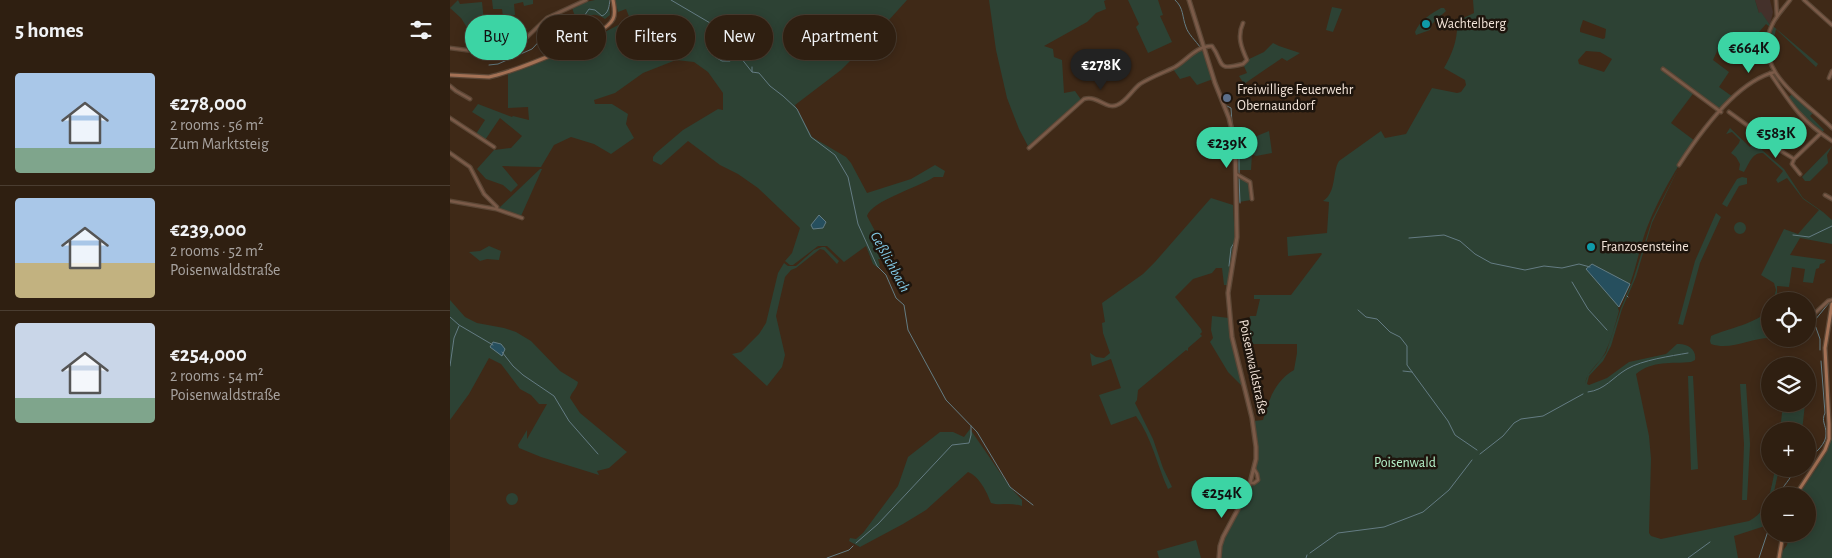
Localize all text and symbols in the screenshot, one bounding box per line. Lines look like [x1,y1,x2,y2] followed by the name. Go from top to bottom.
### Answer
[465,15,527,60] chip: Buy
[537,15,606,60] chip: Rent
[616,15,695,60] chip: Filters
[705,15,773,60] chip: New
[783,15,896,60] chip: Apartment
[407,16,435,44] icon: filters
[1436,17,1506,31] place label: Wachtelberg
[1420,18,1432,30] marker: Wachtelberg
[15,20,84,41] text: 5 homes
[1714,32,1784,74] pin: €664K
[1729,40,1769,56] text: €664K
[1066,48,1136,91] pin: €278K
[1081,57,1121,73] text: €278K
[1237,83,1354,113] place label: Freiwillige Feuerwehr Obernaundorf
[1221,92,1233,104] marker: Freiwillige Feuerwehr Obernaundorf
[55,93,115,153] icon: home
[170,93,247,114] text: €278,000
[1741,116,1811,159] pin: €583K
[170,117,264,133] text: 2 rooms · 56 m²
[1757,125,1795,141] text: €583K
[1192,126,1262,169] pin: €239K
[1208,135,1246,151] text: €239K
[170,136,269,152] text: Zum Marktsteig
[55,218,115,278] icon: home
[170,219,247,240] text: €239,000
[867,229,913,295] water label: Geßlichbach
[1601,240,1689,254] place label: Franzosensteine
[1585,241,1597,253] marker: Franzosensteine
[170,243,263,259] text: 2 rooms · 52 m²
[170,262,280,278] text: Poisenwaldstraße
[1761,292,1816,542] map controls
[1761,292,1816,347] button: locate
[1236,318,1270,416] street label: Poisenwaldstraße
[55,343,115,403] icon: home
[170,344,247,365] text: €254,000
[1761,357,1816,412] button: layers
[170,368,264,384] text: 2 rooms · 54 m²
[170,387,280,403] text: Poisenwaldstraße
[1761,422,1816,477] button: +
[1374,456,1436,470] park label: Poisenwald
[1187,476,1257,519] pin: €254K
[1202,485,1242,501] text: €254K
[1761,487,1816,542] button: −

